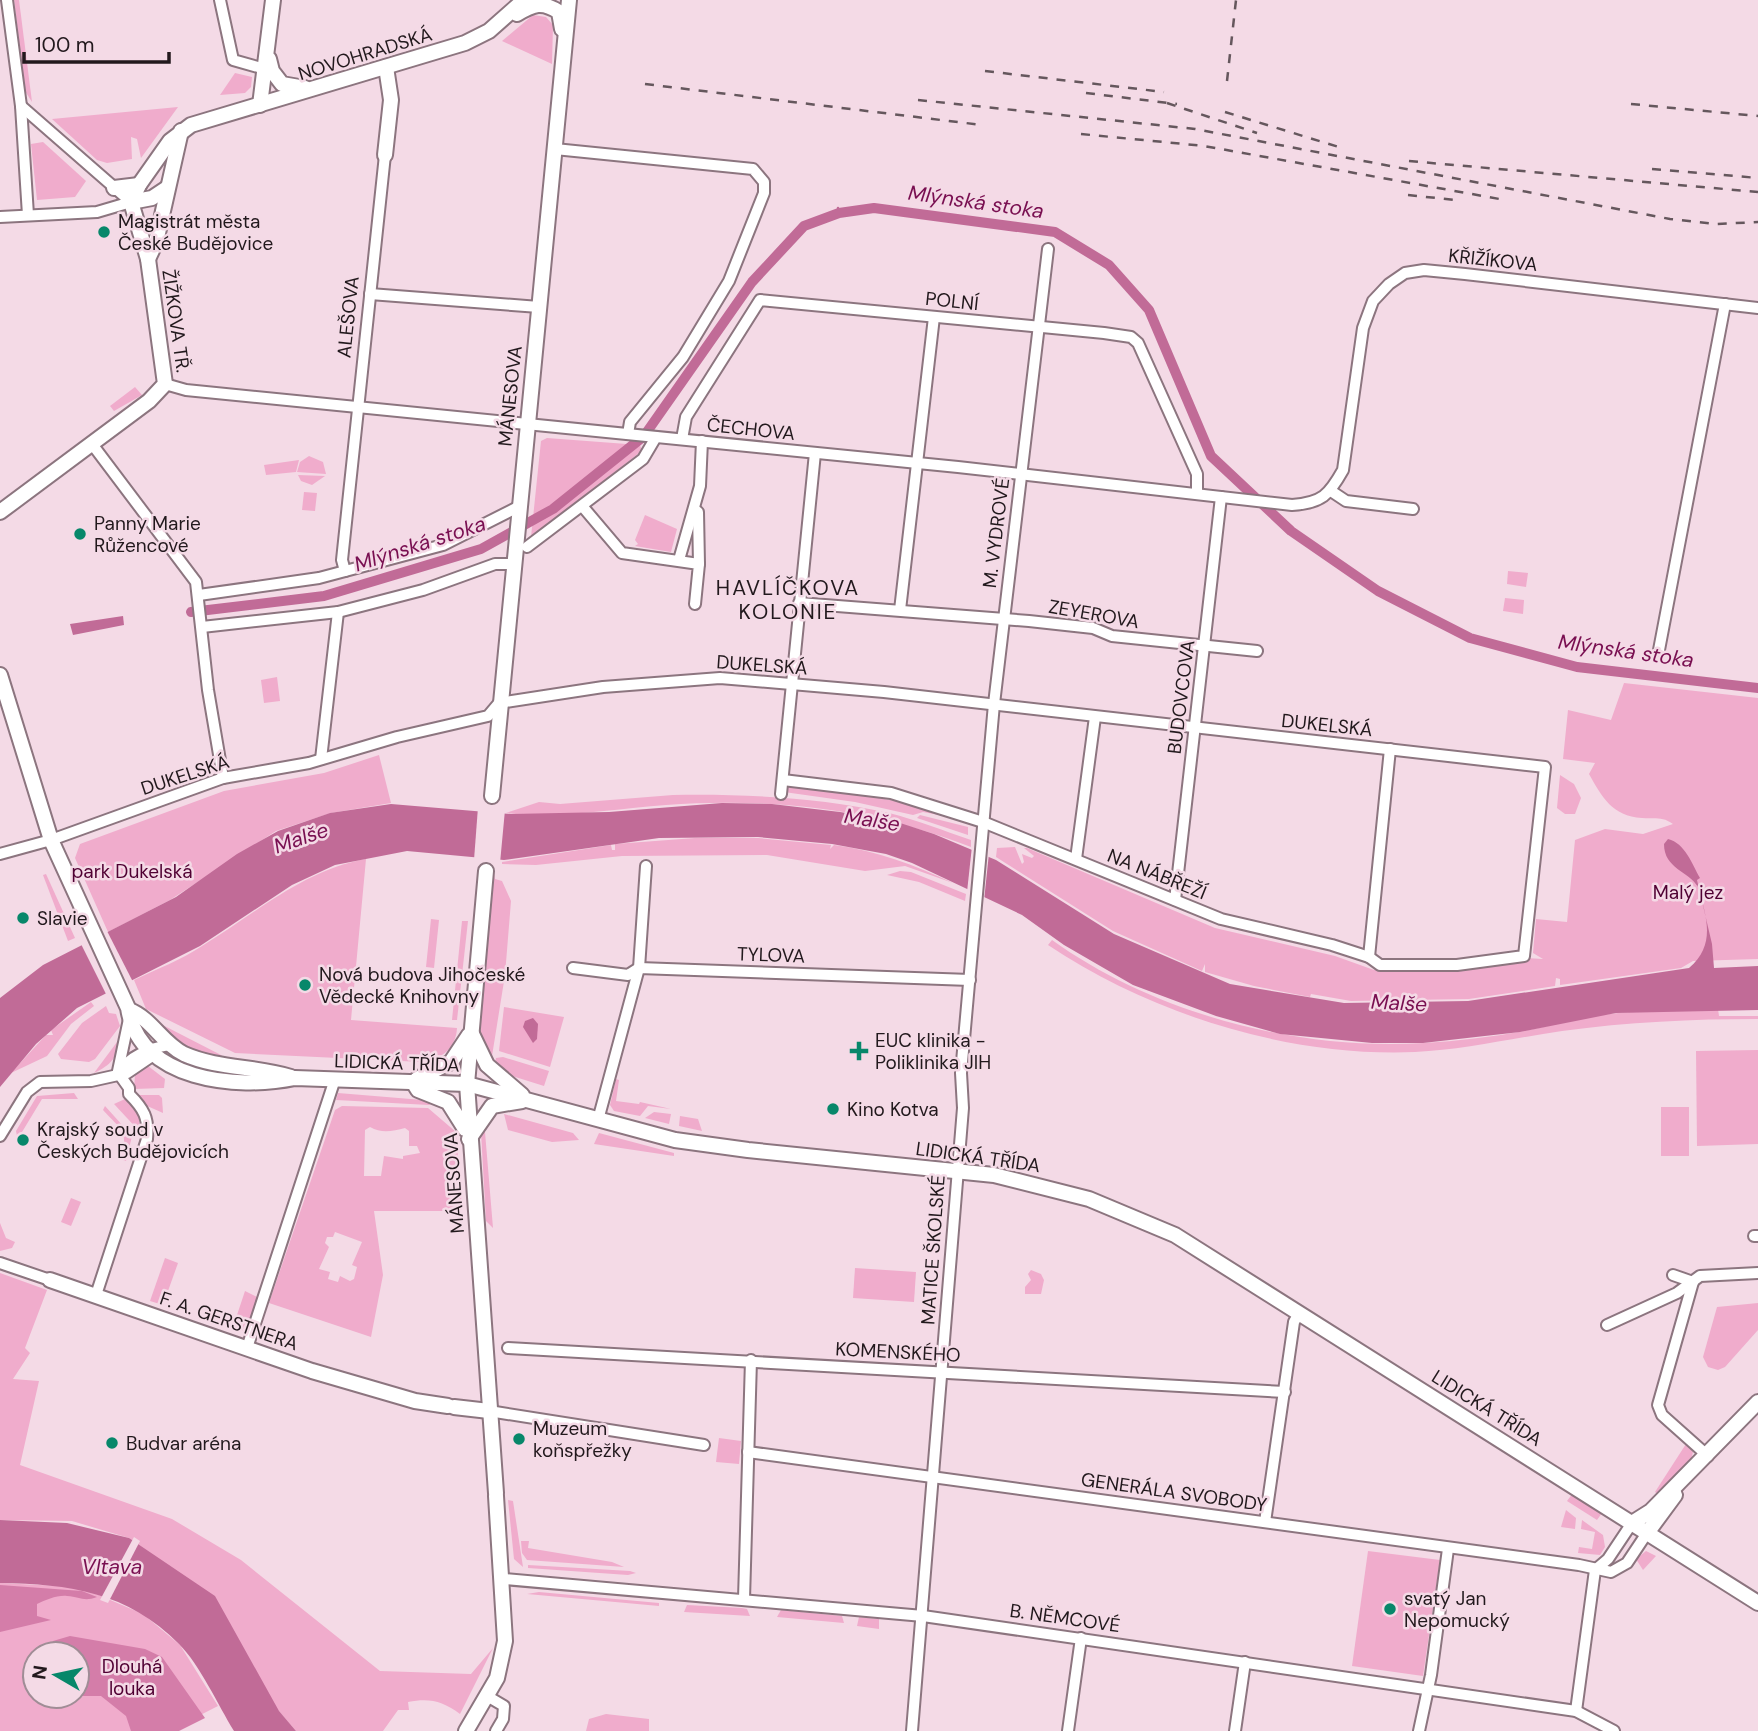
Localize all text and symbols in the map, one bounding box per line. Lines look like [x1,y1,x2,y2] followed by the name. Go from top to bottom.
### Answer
[24,21,170,65] scale bar
[295,22,435,86] street label: NOVOHRADSKÁ
[35,31,95,59] text: 100 m
[906,179,1046,225] water label: Mlýnská stoka
[118,209,273,256] place label: Magistrát města České Budějovice
[96,224,112,240] marker: Magistrát města České Budějovice
[1447,243,1539,277] street label: KŘIŽÍKOVA
[156,268,196,374] street label: ŽIŽKOVA TŘ.
[331,275,365,359] street label: ALEŠOVA
[924,286,980,316] street label: POLNÍ
[492,344,528,448] street label: MÁNESOVA
[706,412,797,446] street label: ČECHOVA
[977,477,1015,589] street label: M. VYDROVÉ
[351,510,489,578] water label: Mlýnská stoka
[94,511,201,558] place label: Panny Marie Růžencové
[72,526,88,542] marker: Panny Marie Růžencové
[716,574,860,626] district label: HAVLÍČKOVA KOLONIE
[1047,594,1142,634] street label: ZEYEROVA
[1556,628,1696,674] water label: Mlýnská stoka
[1162,638,1200,755] street label: BUDOVCOVA
[715,649,809,681] street label: DUKELSKÁ
[1280,708,1374,742] street label: DUKELSKÁ
[138,749,233,801] street label: DUKELSKÁ
[842,802,902,838] water label: Malše
[270,816,332,860] water label: Malše
[1104,843,1211,905] street label: NA NÁBŘEŽÍ
[71,859,193,884] park label: park Dukelská
[1653,880,1723,905] park label: Malý jez
[37,906,88,931] place label: Slavie
[15,910,31,926] marker: Slavie
[737,941,806,969] street label: TYLOVA
[319,962,525,1009] place label: Nová budova Jihočeské Vědecké Knihovny
[297,977,313,993] marker: Nová budova Jihočeské Vědecké Knihovny
[1370,988,1428,1018] water label: Malše
[875,1028,991,1075] place label: EUC klinika - Poliklinika JIH
[849,1041,869,1061] marker: EUC klinika - Poliklinika JIH
[334,1048,461,1078] street label: LIDICKÁ TŘÍDA
[847,1097,939,1122] place label: Kino Kotva
[825,1101,841,1117] marker: Kino Kotva
[37,1117,229,1164] place label: Krajský soud v Českých Budějovicích
[438,1131,470,1234] street label: MÁNESOVA
[15,1132,31,1148] marker: Krajský soud v Českých Budějovicích
[914,1136,1042,1178] street label: LIDICKÁ TŘÍDA
[915,1174,951,1326] street label: MATICE ŠKOLSKÉ
[156,1286,302,1357] street label: F. A. GERSTNERA
[835,1336,961,1368] street label: KOMENSKÉHO
[1427,1364,1547,1452] street label: LIDICKÁ TŘÍDA
[533,1416,632,1463] place label: Muzeum koňspřežky
[126,1431,241,1456] place label: Budvar aréna
[511,1431,527,1447] marker: Muzeum koňspřežky
[104,1435,120,1451] marker: Budvar aréna
[1079,1467,1269,1517] street label: GENERÁLA SVOBODY
[82,1553,142,1581] water label: Vltava
[1404,1586,1510,1633] place label: svatý Jan Nepomucký
[1008,1598,1122,1638] street label: B. NĚMCOVÉ
[1382,1601,1398,1617] marker: svatý Jan Nepomucký
[21,1640,91,1710] north arrow
[102,1654,162,1701] park label: Dlouhá louka
[26,1664,53,1681] text: N

